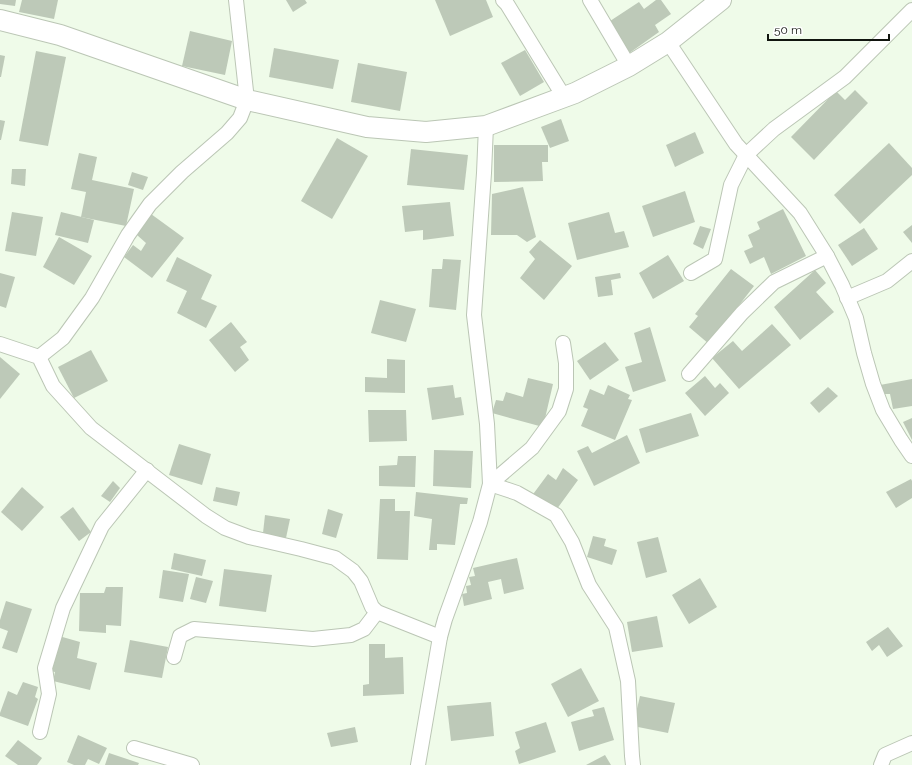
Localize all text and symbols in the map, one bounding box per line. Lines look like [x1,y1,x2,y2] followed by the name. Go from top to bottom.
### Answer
[768,16,889,42] scale bar
[774,23,802,37] text: 50 m

